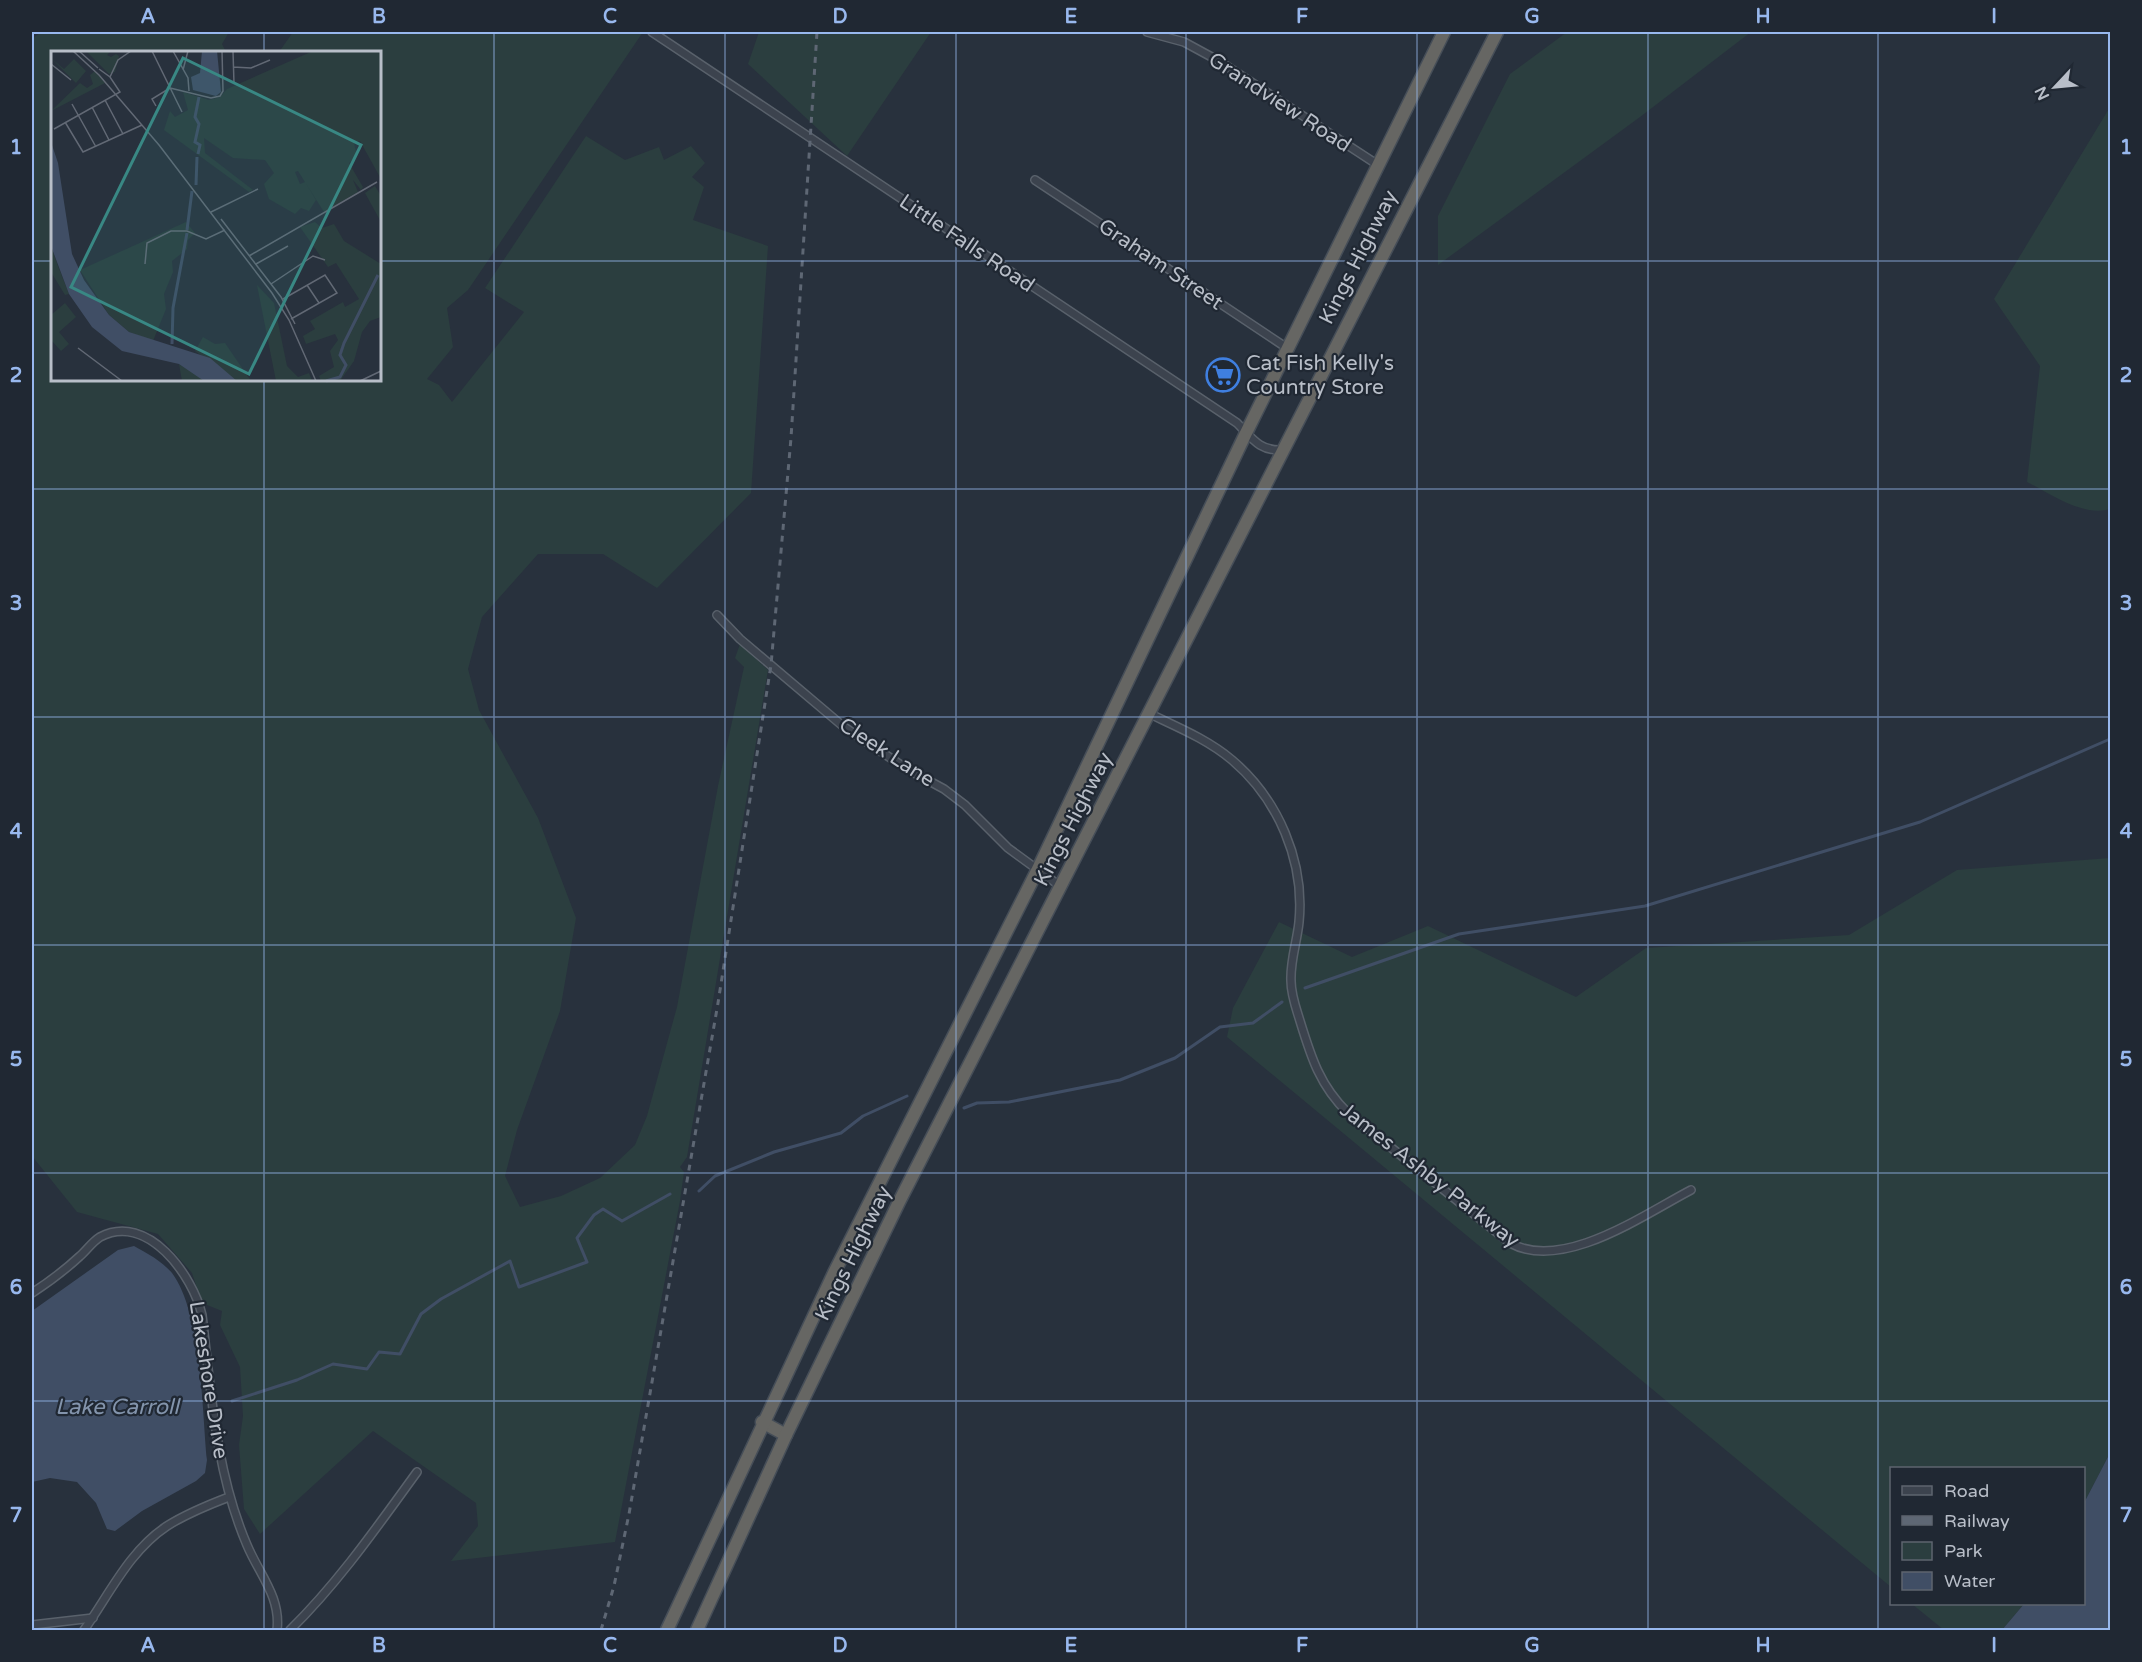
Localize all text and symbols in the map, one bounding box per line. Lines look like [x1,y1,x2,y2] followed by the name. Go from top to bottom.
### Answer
[141,5,156,29] text: A
[372,5,386,29] text: B
[603,5,617,29] text: C
[832,5,848,29] text: D
[1065,5,1078,29] text: E
[1296,5,1308,29] text: F
[1524,5,1540,29] text: G
[1755,5,1771,29] text: H
[1991,5,1997,29] text: I
[1204,47,1356,158] street label: Grandview Road
[51,51,381,381] inset map
[2025,57,2085,117] north arrow
[2031,83,2054,103] text: N
[10,136,22,160] text: 1
[2120,136,2132,160] text: 1
[1314,186,1403,328] street label: Kings Highway
[894,189,1039,298] street label: Little Falls Road
[1094,213,1228,315] street label: Graham Street
[1246,351,1394,400] place label: Cat Fish Kelly's Country Store
[1205,357,1241,393] supermarket icon: Cat Fish Kelly's Country Store
[10,364,22,388] text: 2
[2120,364,2132,388] text: 2
[10,592,22,616] text: 3
[2120,592,2132,616] text: 3
[834,712,939,793] street label: Cleek Lane
[1029,748,1118,890] street label: Kings Highway
[10,820,23,844] text: 4
[2120,820,2133,844] text: 4
[10,1048,22,1072] text: 5
[2120,1048,2132,1072] text: 5
[1335,1098,1524,1253] street label: James Ashby Parkway
[810,1182,897,1325] street label: Kings Highway
[10,1276,22,1300] text: 6
[2120,1276,2132,1300] text: 6
[184,1299,233,1461] street label: Lakeshore Drive
[55,1394,181,1420] water label: Lake Carroll
[1890,1467,2085,1605] legend
[1944,1480,1989,1502] text: Road
[10,1504,22,1528] text: 7
[2120,1504,2132,1528] text: 7
[1944,1510,2010,1532] text: Railway
[1944,1540,1983,1562] text: Park
[1944,1570,1995,1592] text: Water
[141,1634,156,1658] text: A
[372,1634,386,1658] text: B
[603,1634,617,1658] text: C
[832,1634,848,1658] text: D
[1065,1634,1078,1658] text: E
[1296,1634,1308,1658] text: F
[1524,1634,1540,1658] text: G
[1755,1634,1771,1658] text: H
[1991,1634,1997,1658] text: I

